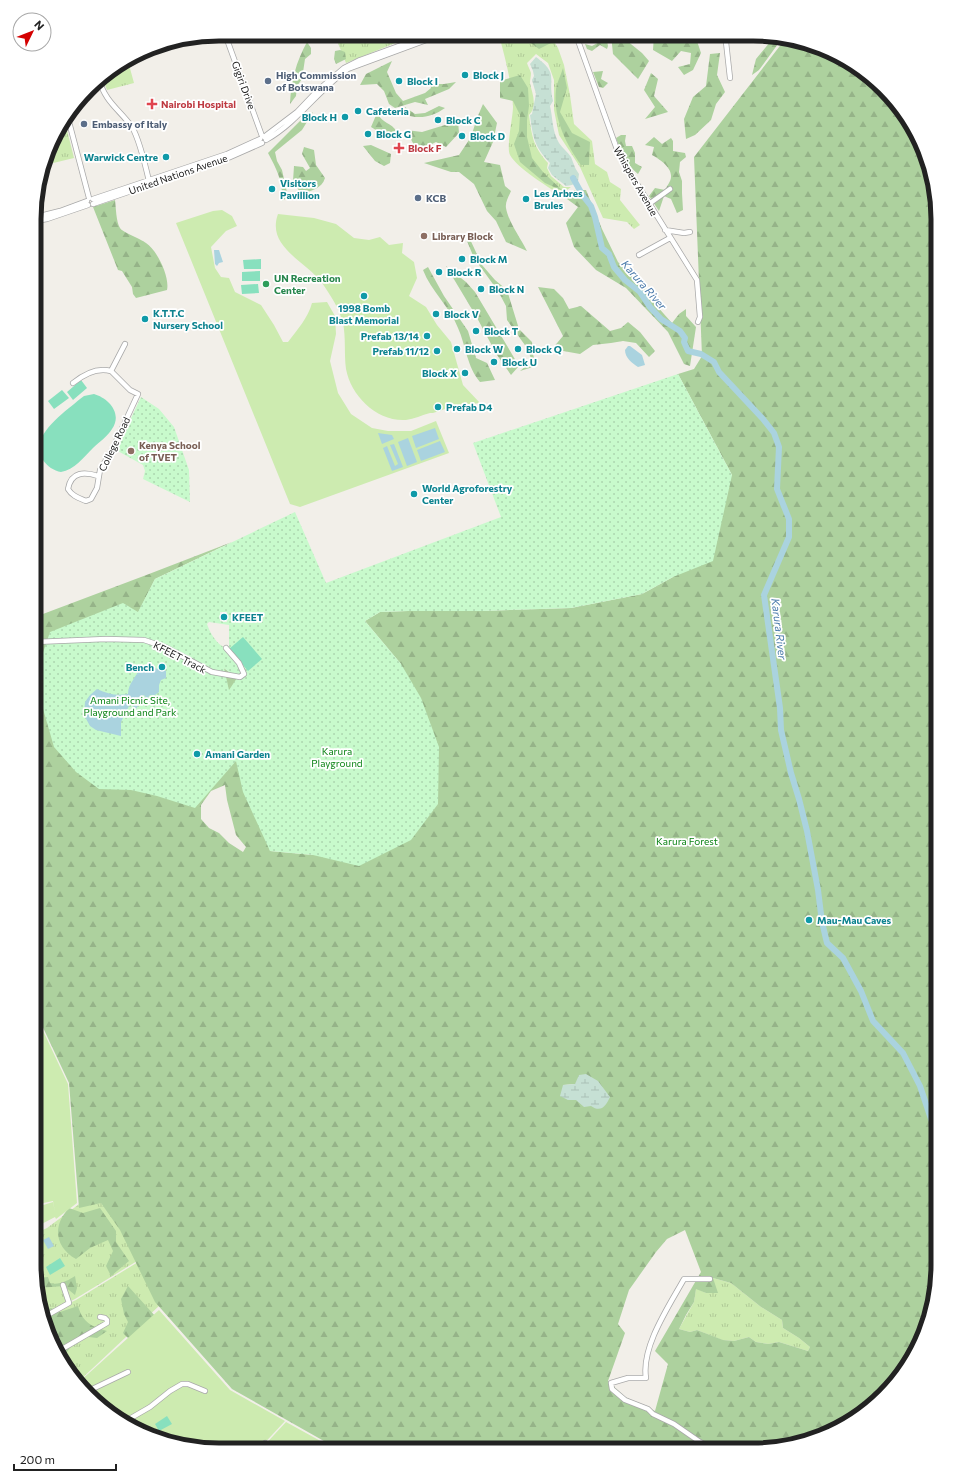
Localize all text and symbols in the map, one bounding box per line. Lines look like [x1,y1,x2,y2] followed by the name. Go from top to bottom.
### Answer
[12,12,52,52] north arrow
[32,17,47,32] text: N
[230,59,258,111] street label: Gigiri Drive
[276,69,357,93] place label: High Commission of Botswana
[473,69,504,81] place label: Block J
[460,70,470,80] marker: Block J
[407,75,438,87] place label: Block I
[263,76,273,86] marker: High Commission of Botswana
[394,76,404,86] marker: Block I
[146,98,158,110] marker: Nairobi Hospital
[161,98,236,110] place label: Nairobi Hospital
[366,105,409,117] place label: Cafeteria
[353,106,363,116] marker: Cafeteria
[302,111,337,123] place label: Block H
[340,112,350,122] marker: Block H
[446,114,481,126] place label: Block C
[433,115,443,125] marker: Block C
[92,118,168,130] place label: Embassy of Italy
[79,119,89,129] marker: Embassy of Italy
[376,128,411,140] place label: Block G
[363,129,373,139] marker: Block G
[470,130,505,142] place label: Block D
[457,131,467,141] marker: Block D
[393,142,405,154] marker: Block F
[408,142,442,154] place label: Block F
[611,144,661,218] street label: Whispers Avenue
[84,151,158,163] place label: Warwick Centre
[127,151,229,197] street label: United Nations Avenue
[161,152,171,162] marker: Warwick Centre
[280,177,320,201] place label: Visitors Pavillion
[267,184,277,194] marker: Visitors Pavillion
[534,187,583,211] place label: Les Arbres Brules
[426,192,446,204] place label: KCB
[413,193,423,203] marker: KCB
[521,194,531,204] marker: Les Arbres Brules
[432,230,493,242] place label: Library Block
[419,231,429,241] marker: Library Block
[470,253,508,265] place label: Block M
[457,254,467,264] marker: Block M
[619,257,670,313] water label: Karura River
[447,266,482,278] place label: Block R
[434,267,444,277] marker: Block R
[274,272,341,296] place label: UN Recreation Center
[261,279,271,289] marker: UN Recreation Center
[489,283,524,295] place label: Block N
[476,284,486,294] marker: Block N
[359,291,369,301] marker: 1998 Bomb Blast Memorial
[329,302,399,326] place label: 1998 Bomb Blast Memorial
[153,307,223,331] place label: K.T.T.C Nursery School
[444,308,479,320] place label: Block V
[431,309,441,319] marker: Block V
[140,314,150,324] marker: K.T.T.C Nursery School
[484,325,519,337] place label: Block T
[471,326,481,336] marker: Block T
[361,330,419,342] place label: Prefab 13/14
[422,331,432,341] marker: Prefab 13/14
[465,343,504,355] place label: Block W
[526,343,562,355] place label: Block Q
[452,344,462,354] marker: Block W
[513,344,523,354] marker: Block Q
[372,345,429,357] place label: Prefab 11/12
[432,346,442,356] marker: Prefab 11/12
[502,356,537,368] place label: Block U
[489,357,499,367] marker: Block U
[422,367,457,379] place label: Block X
[460,368,470,378] marker: Block X
[446,401,492,413] place label: Prefab D4
[433,402,443,412] marker: Prefab D4
[96,415,132,473] street label: College Road
[139,439,201,463] place label: Kenya School of TVET
[126,446,136,456] marker: Kenya School of TVET
[422,482,513,506] place label: World Agroforestry Center
[409,489,419,499] marker: World Agroforestry Center
[769,598,790,661] water label: Karura River
[232,611,264,623] place label: KFEET
[219,612,229,622] marker: KFEET
[152,639,209,676] street label: KFEET Track
[126,661,154,673] place label: Bench
[157,662,167,672] marker: Bench
[84,694,177,718] park label: Amani Picnic Site, Playground and Park
[311,745,363,769] park label: Karura Playground
[205,748,270,760] place label: Amani Garden
[192,749,202,759] marker: Amani Garden
[656,835,718,847] park label: Karura Forest
[817,914,892,926] place label: Mau-Mau Caves
[804,915,814,925] marker: Mau-Mau Caves
[14,1446,116,1472] scale bar
[20,1452,55,1466] text: 200 m

